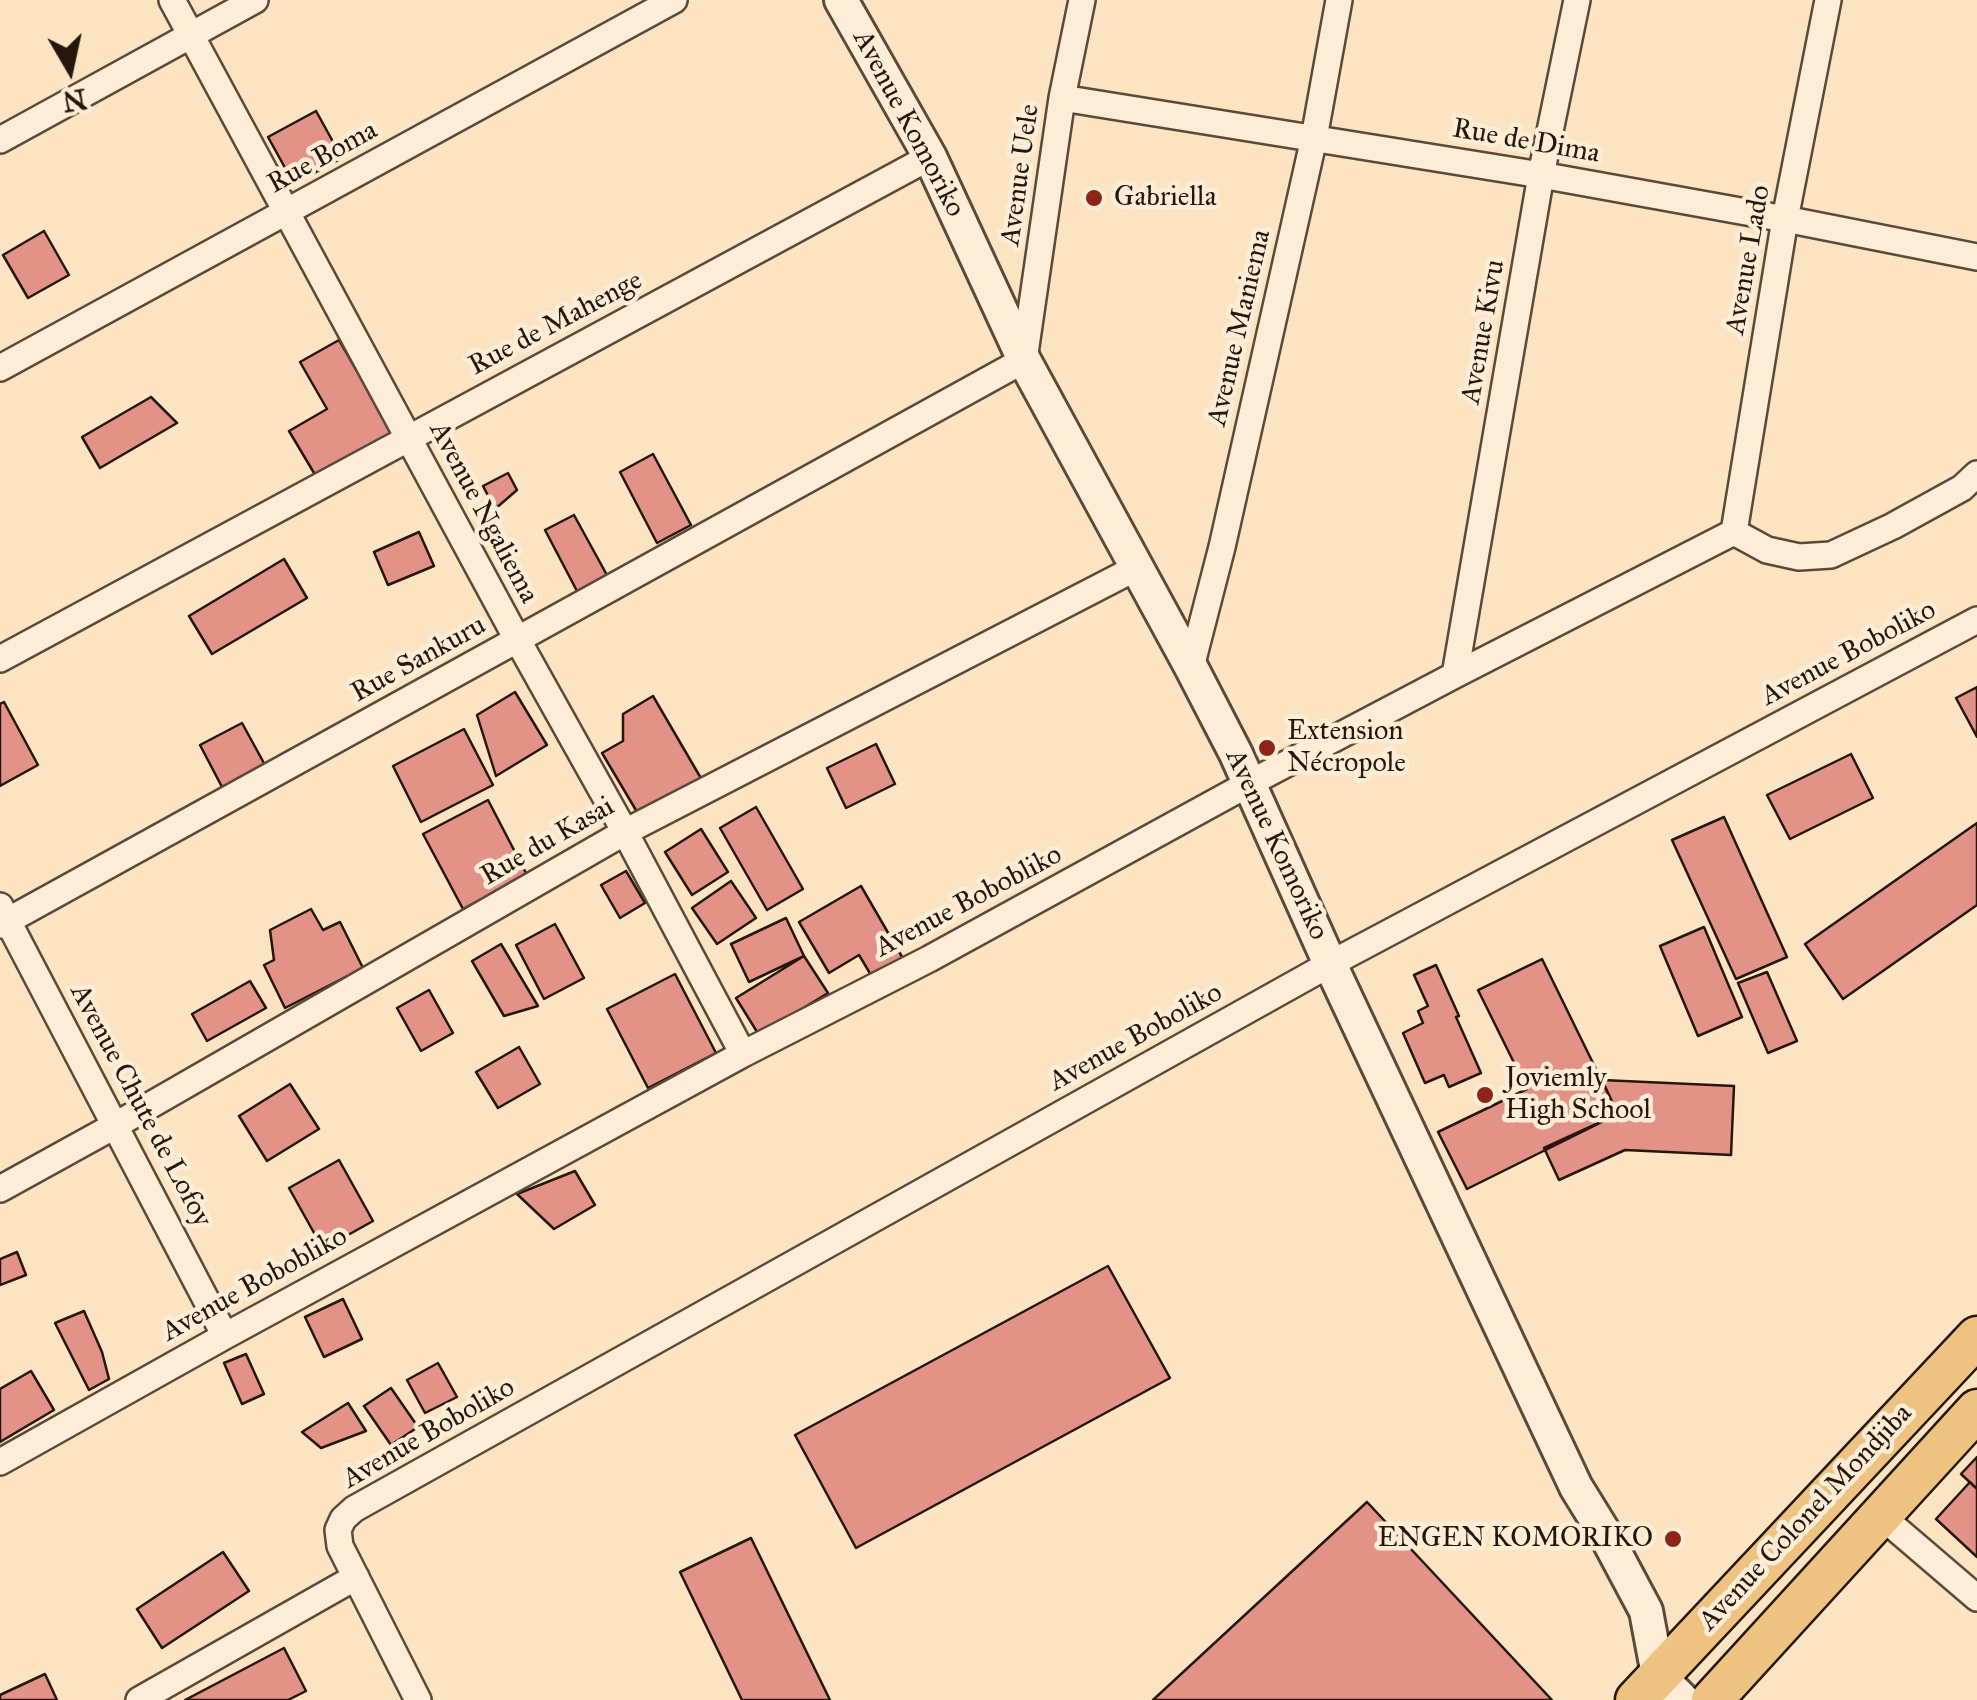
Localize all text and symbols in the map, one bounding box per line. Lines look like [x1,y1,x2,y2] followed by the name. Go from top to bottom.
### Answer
[20,20,120,120] north arrow
[845,25,971,223] street label: Avenue Komoriko
[60,81,89,119] text: N
[994,102,1048,248] street label: Avenue Uele
[1450,113,1602,171] street label: Rue de Dima
[262,114,384,202] street label: Rue Boma
[1114,181,1216,215] place label: Gabriella
[1719,183,1779,337] street label: Avenue Lado
[1083,187,1105,209] marker: Gabriella
[1201,227,1279,429] street label: Avenue Maniema
[1455,257,1513,407] street label: Avenue Kivu
[464,264,648,384] street label: Rue de Mahenge
[421,417,545,609] street label: Avenue Ngaliema
[1756,594,1942,714] street label: Avenue Boboliko
[346,609,492,711] street label: Rue Sankuru
[1287,715,1406,781] place label: Extension Nécropole
[1256,737,1278,759] marker: Extension Nécropole
[1217,744,1335,946] street label: Avenue Komoriko
[475,790,621,894] street label: Rue du Kasai
[870,839,1068,965] street label: Avenue Bobobliko
[1043,977,1229,1099] street label: Avenue Boboliko
[62,979,218,1233] street label: Avenue Chute de Lofoy
[1505,1062,1651,1128] place label: Joviemly High School
[1474,1084,1496,1106] marker: Joviemly High School
[156,1220,354,1350] street label: Avenue Bobobliko
[337,1371,521,1497] street label: Avenue Boboliko
[1692,1398,1920,1638] street label: Avenue Colonel Mondjiba
[1378,1522,1653,1556] place label: ENGEN KOMORIKO
[1662,1528,1684,1550] marker: ENGEN KOMORIKO

